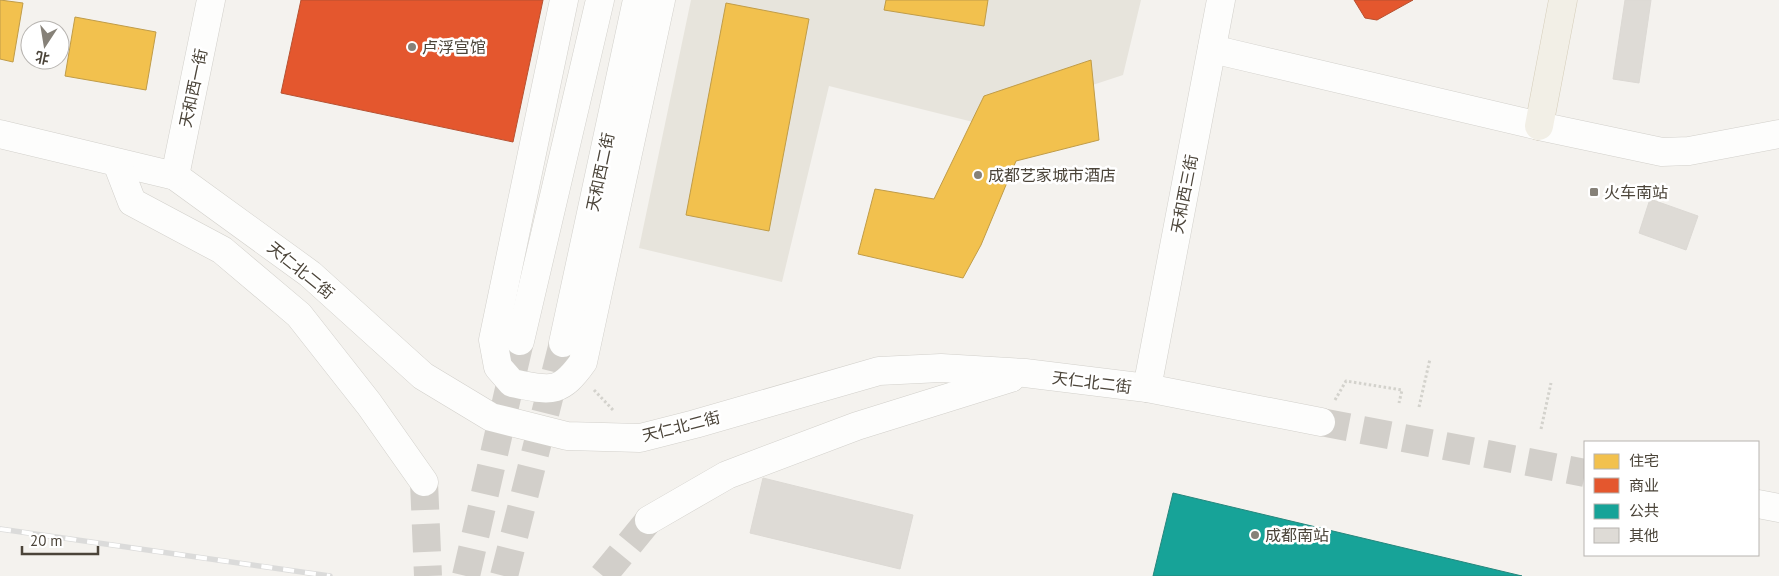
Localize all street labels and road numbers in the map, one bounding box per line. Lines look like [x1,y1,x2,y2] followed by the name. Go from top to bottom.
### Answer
[175,47,211,129] street label: 天和西一街
[582,131,618,213] street label: 天和西二街
[1167,153,1201,235] street label: 天和西三街
[264,237,338,303] street label: 天仁北二街
[1051,367,1133,397] street label: 天仁北二街
[640,407,722,445] street label: 天仁北二街

